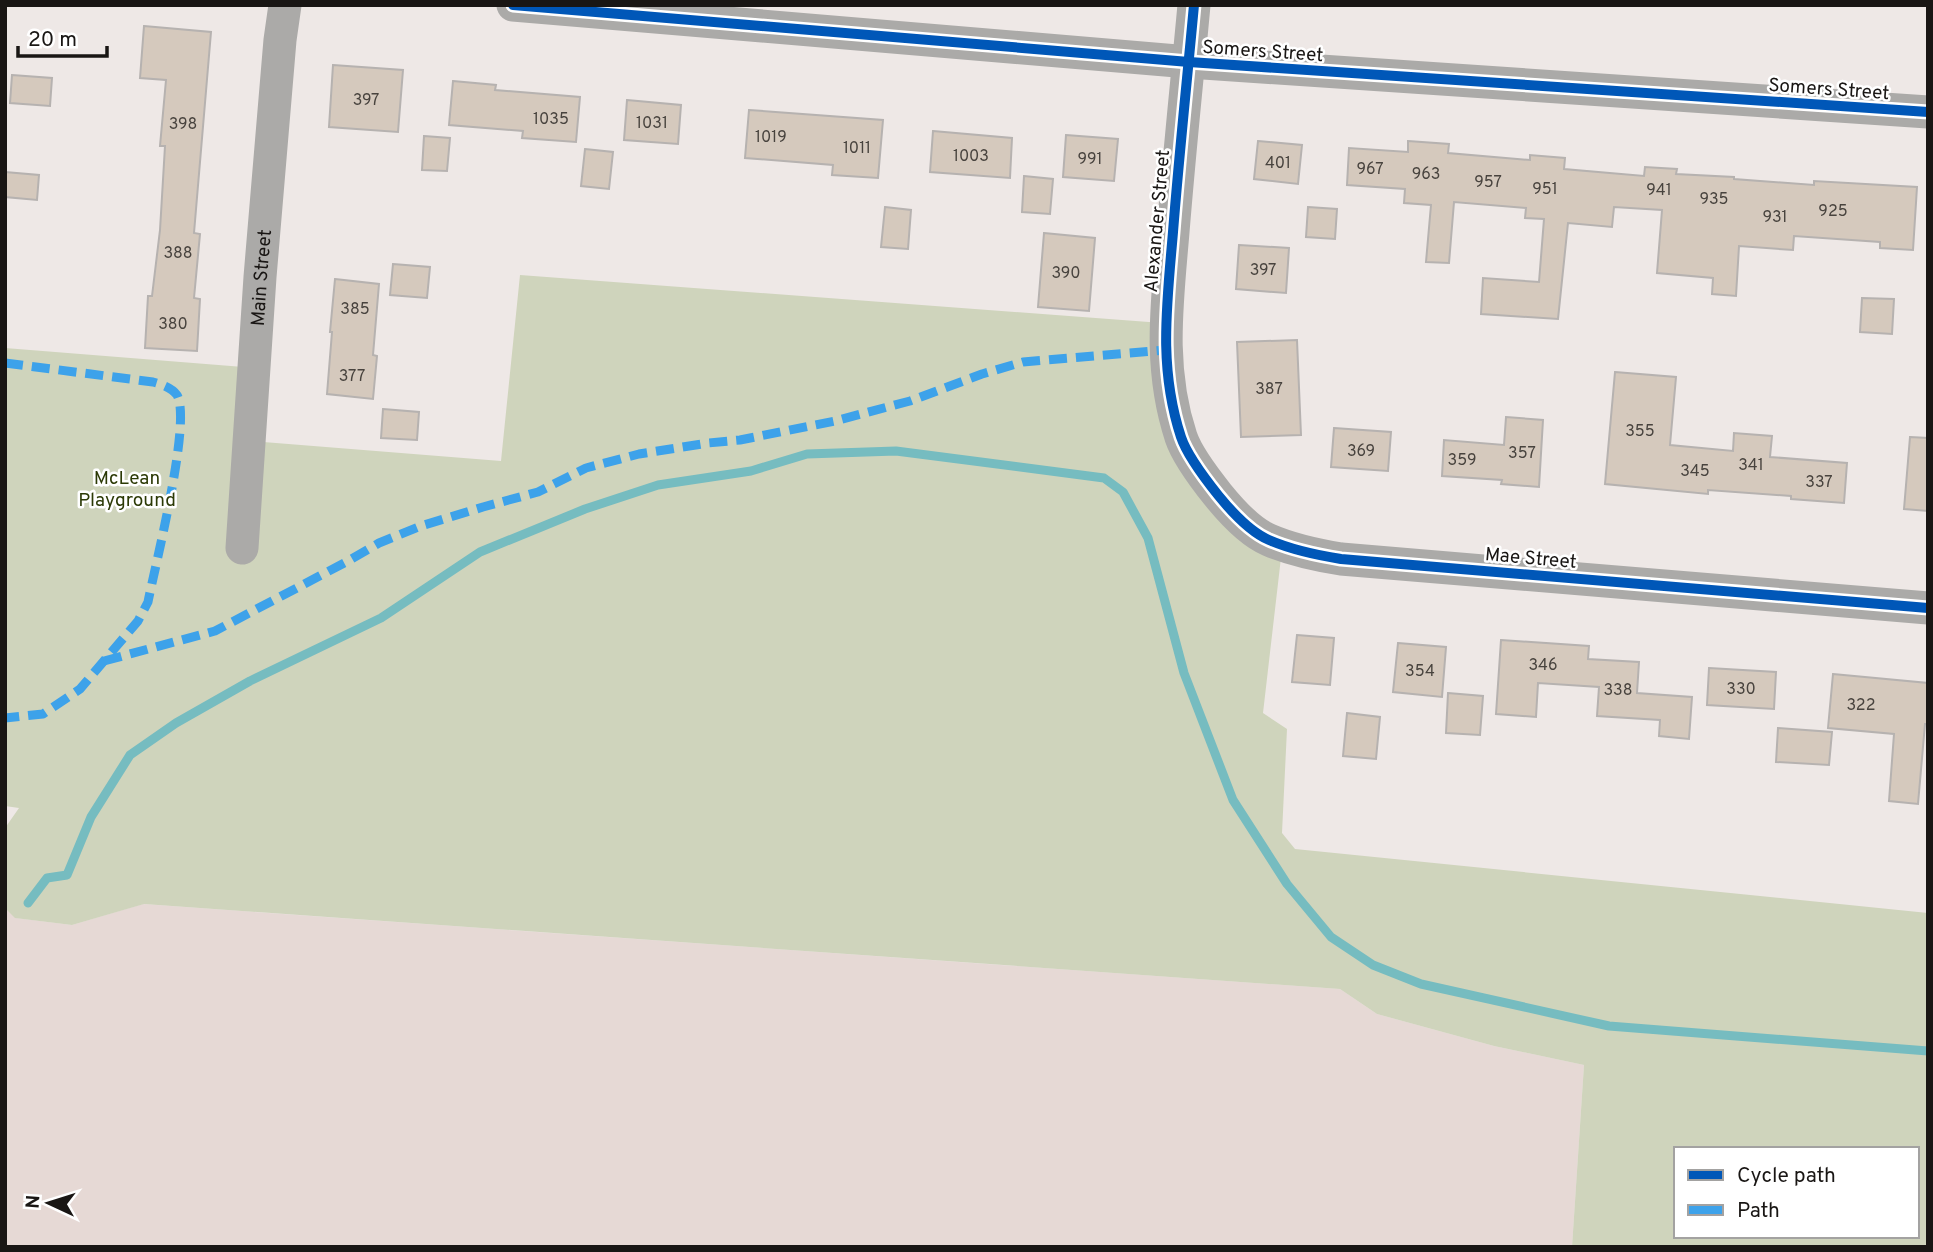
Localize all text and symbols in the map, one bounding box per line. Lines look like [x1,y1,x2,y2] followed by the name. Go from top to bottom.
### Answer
[18,14,107,58] scale bar
[28,27,77,54] text: 20 m
[1202,36,1324,68] street label: Somers Street
[1768,74,1890,106] street label: Somers Street
[353,91,379,111] house number: 397
[533,110,569,130] house number: 1035
[636,114,668,134] house number: 1031
[169,115,197,135] house number: 398
[755,128,787,148] house number: 1019
[843,139,871,159] house number: 1011
[953,147,989,167] house number: 1003
[1140,149,1176,294] street label: Alexander Street
[1077,150,1103,170] house number: 991
[1265,154,1291,174] house number: 401
[1356,160,1384,180] house number: 967
[1412,165,1440,185] house number: 963
[1474,173,1502,193] house number: 957
[1532,180,1558,200] house number: 951
[1646,181,1672,201] house number: 941
[1699,190,1729,210] house number: 935
[1818,202,1848,222] house number: 925
[1762,208,1788,228] house number: 931
[247,228,278,327] street label: Main Street
[163,244,193,264] house number: 388
[1250,261,1276,281] house number: 397
[1051,264,1081,284] house number: 390
[340,300,370,320] house number: 385
[158,315,188,335] house number: 380
[339,367,365,387] house number: 377
[1255,380,1283,400] house number: 387
[1625,422,1655,442] house number: 355
[1347,442,1375,462] house number: 369
[1508,444,1536,464] house number: 357
[1448,451,1476,471] house number: 359
[1738,456,1764,476] house number: 341
[1680,462,1710,482] house number: 345
[78,467,176,513] park label: McLean Playground
[1805,473,1833,493] house number: 337
[1484,543,1578,575] street label: Mae Street
[1528,656,1558,676] house number: 346
[1405,662,1435,682] house number: 354
[1726,680,1756,700] house number: 330
[1603,681,1633,701] house number: 338
[1847,696,1875,716] house number: 322
[1674,1147,1919,1238] legend
[1737,1163,1836,1190] text: Cycle path
[14,1168,84,1238] north arrow
[22,1194,46,1210] text: N
[1737,1198,1780,1225] text: Path

